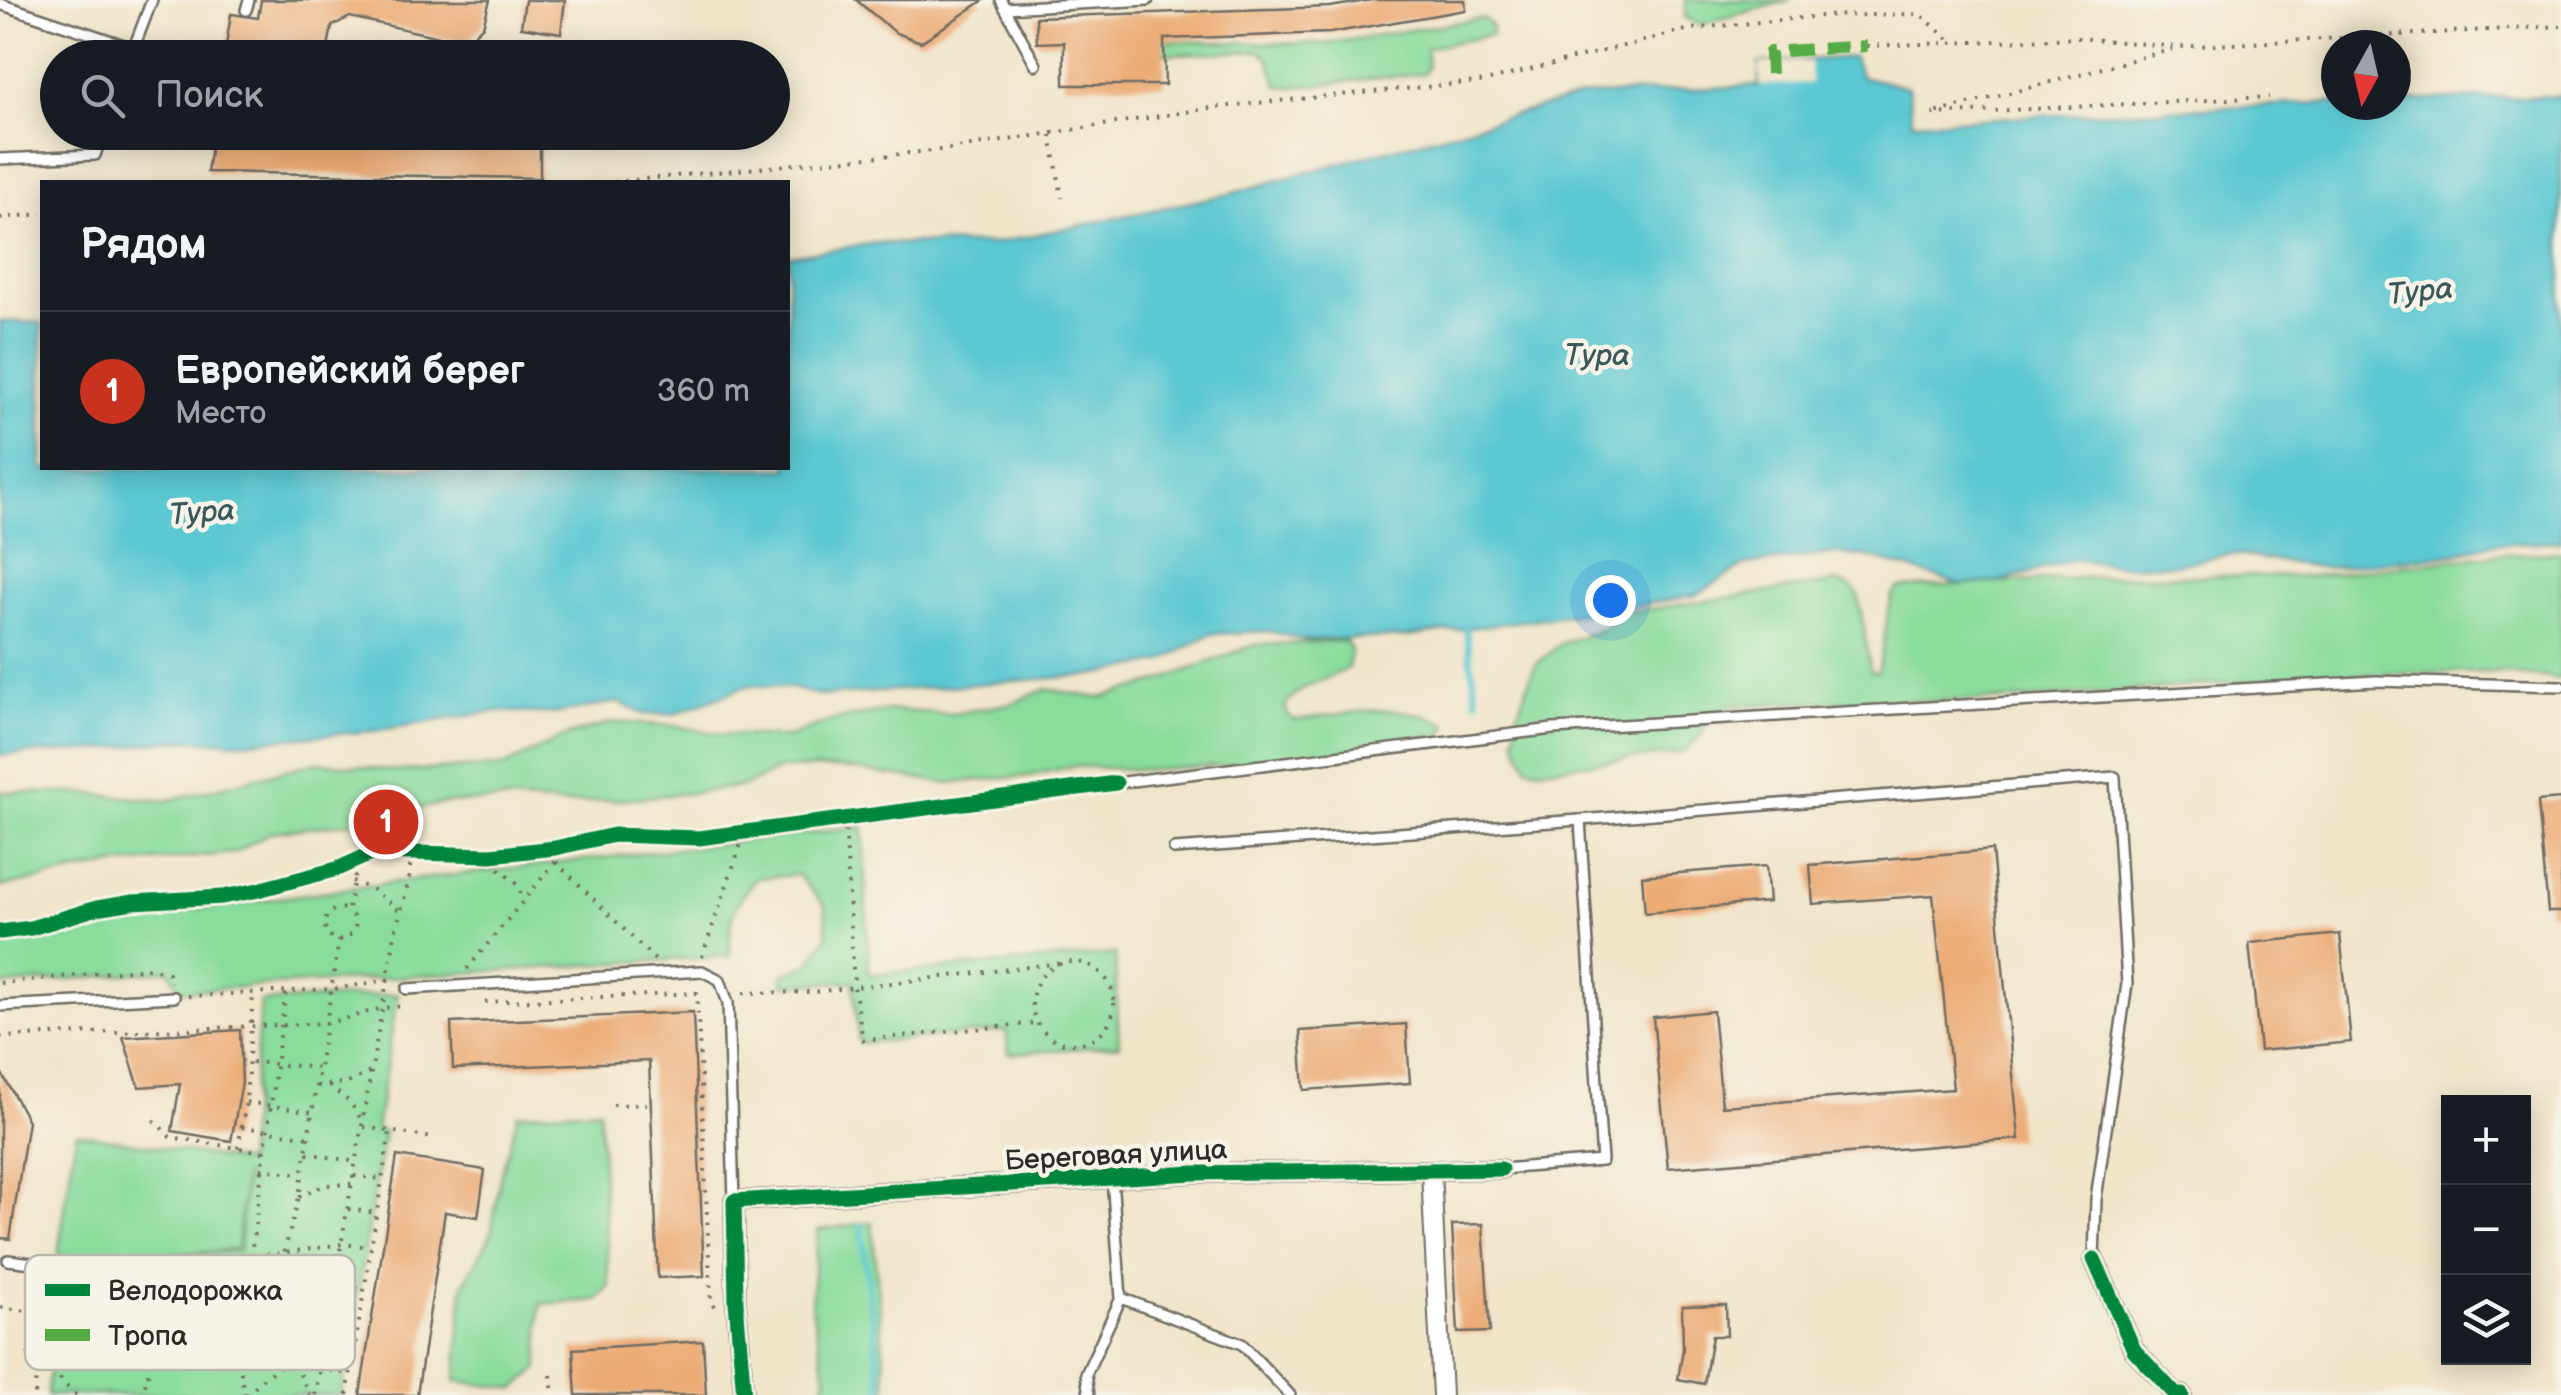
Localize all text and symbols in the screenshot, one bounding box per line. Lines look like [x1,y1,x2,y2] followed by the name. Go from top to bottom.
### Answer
[2321,30,2411,120] north arrow
[40,40,790,150] search box
[75,68,130,123] icon: search
[155,73,263,118] text: Поиск
[80,220,207,271] text: Рядом
[2385,271,2455,313] water label: Тура
[1564,338,1630,374] water label: Тура
[175,349,525,394] text: Европейский берег
[106,372,119,411] text: 1
[657,372,750,411] text: 360 m
[175,394,266,433] text: Место
[168,492,237,534] water label: Тура
[1585,575,1636,626] your location
[354,784,418,860] pin: 1
[2441,1095,2531,1365] map controls
[2441,1095,2531,1185] button: +
[1004,1133,1229,1178] street label: Береговая улица
[2441,1185,2531,1275] button: −
[25,1255,355,1370] legend
[108,1275,284,1308] text: Велодорожка
[2441,1275,2531,1365] button: layers
[108,1320,188,1353] text: Тропа

